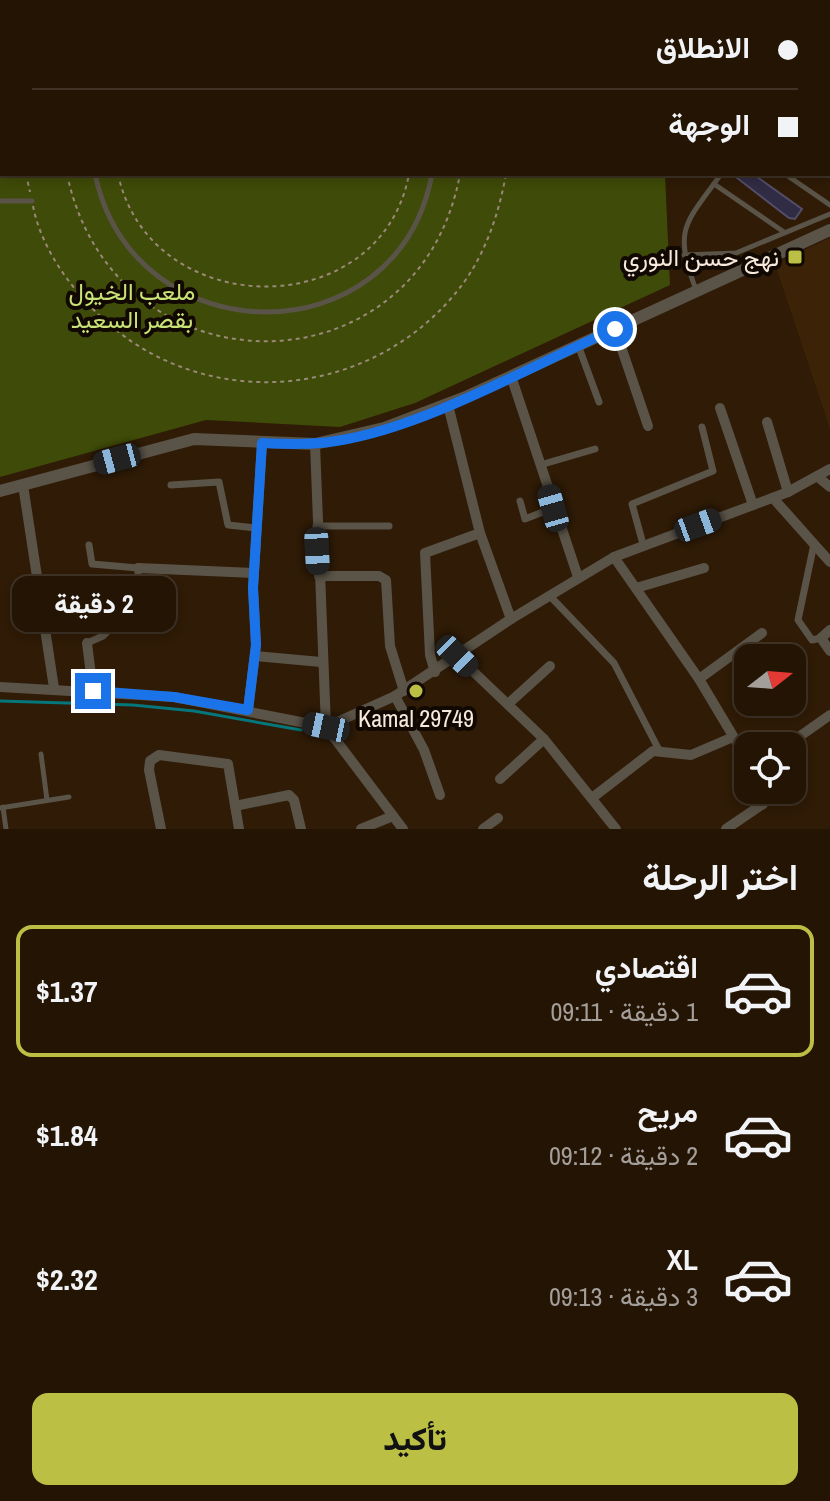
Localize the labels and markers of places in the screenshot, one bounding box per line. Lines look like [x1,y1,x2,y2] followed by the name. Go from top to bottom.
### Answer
[623,241,779,277] place label: نهج حسن النوري
[786,248,804,266] marker: نهج حسن النوري
[407,682,425,700] marker: Kamal 29749
[358,702,474,734] place label: Kamal 29749

